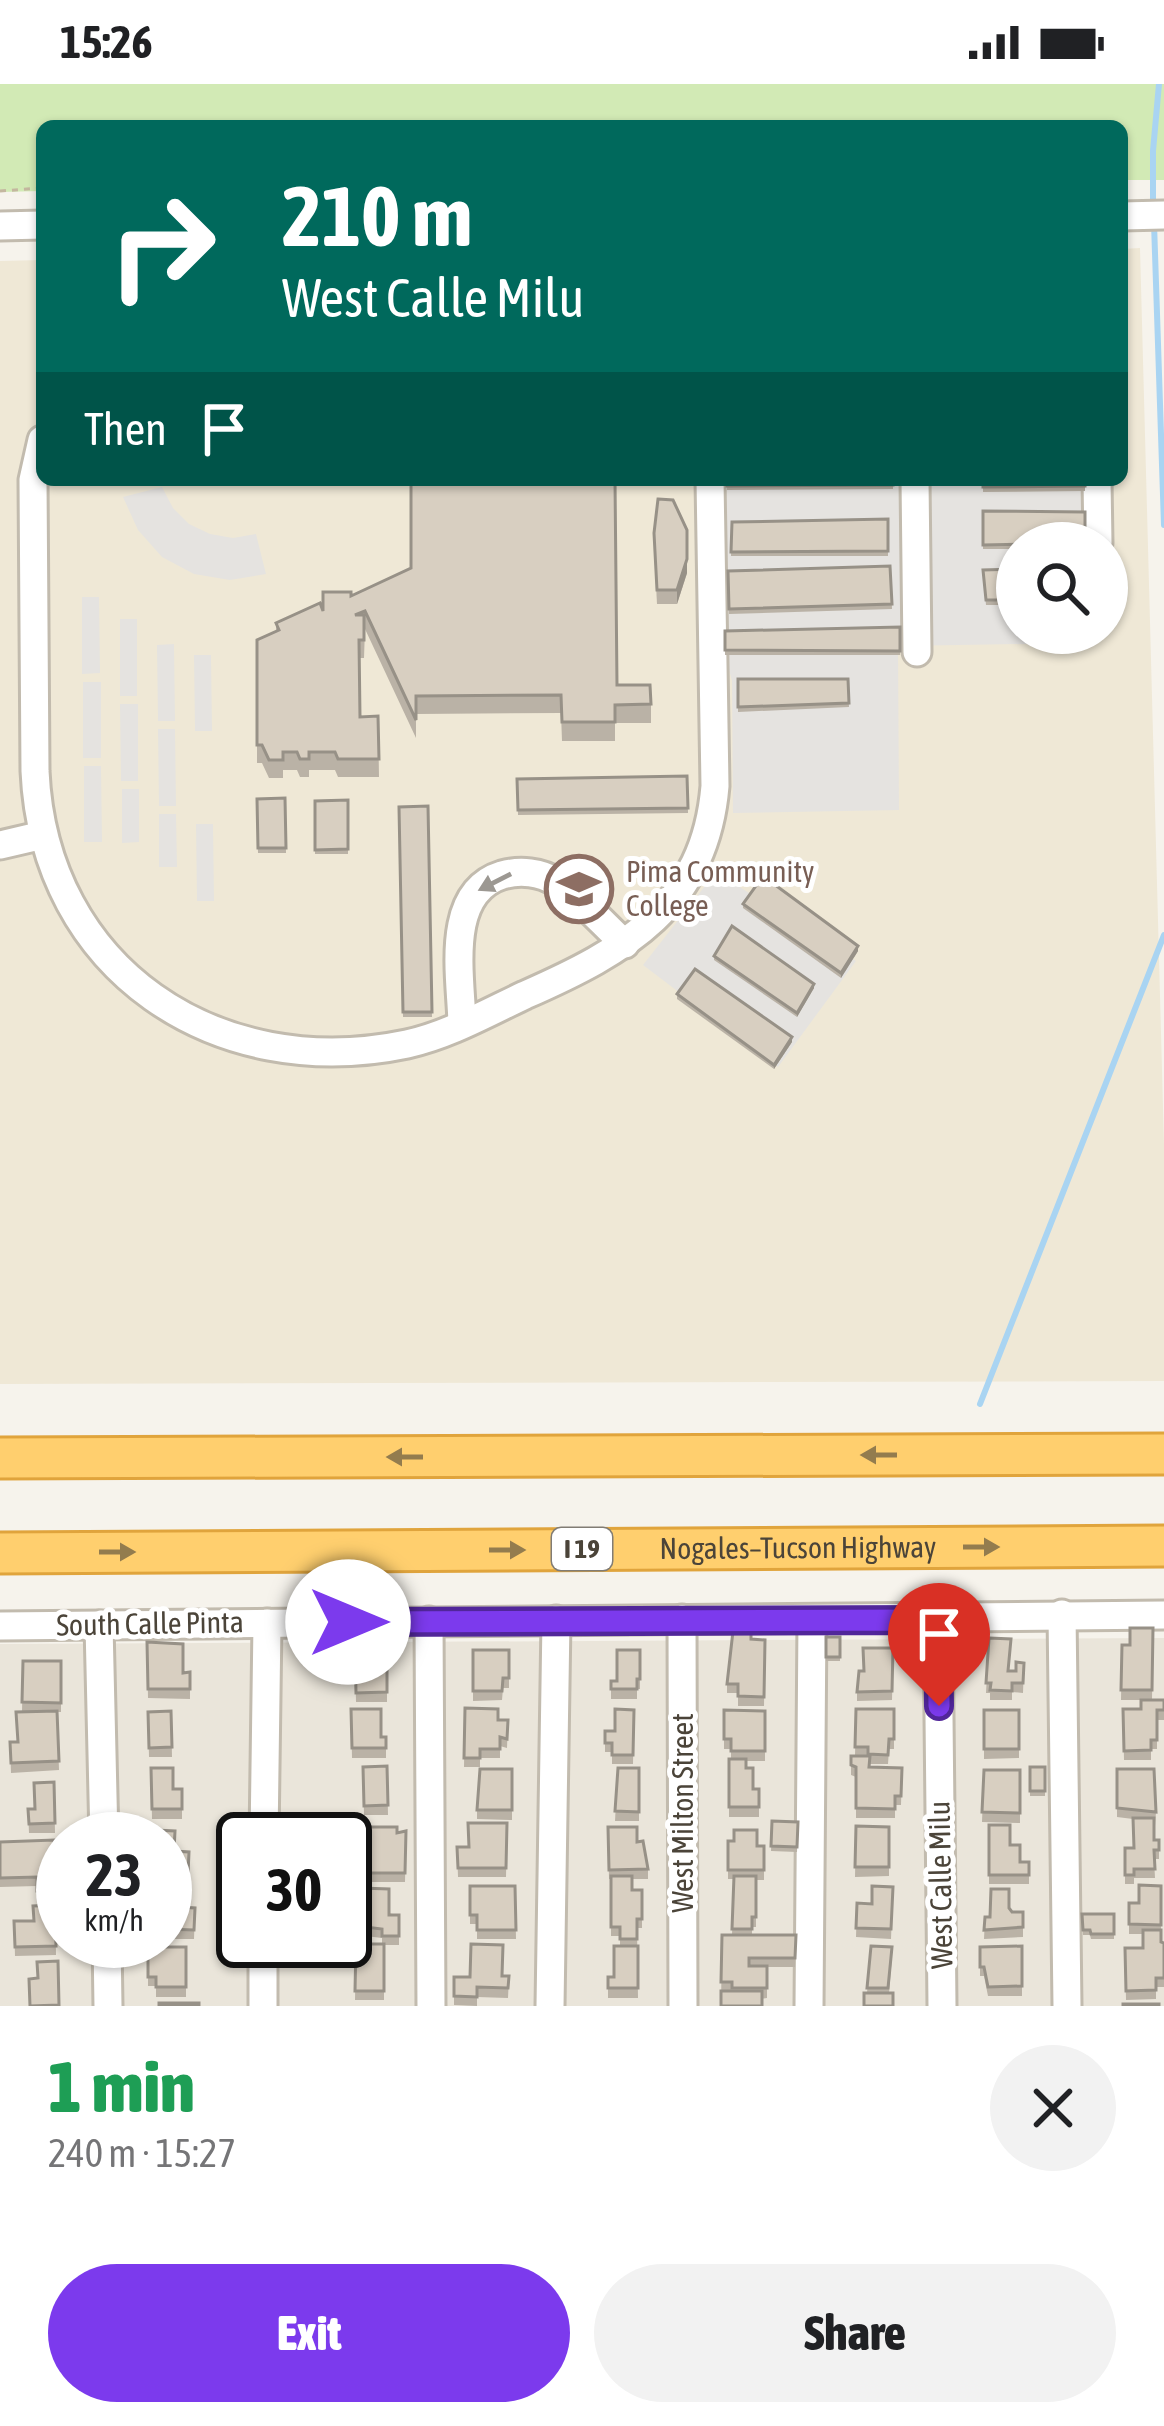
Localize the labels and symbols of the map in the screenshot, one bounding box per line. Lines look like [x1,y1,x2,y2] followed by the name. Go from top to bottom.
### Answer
[544,854,614,924] school or university icon: Pima Community College
[626,854,814,922] place label: Pima Community College
[478,872,512,892] one-way arrow
[859,1445,897,1465] one-way arrow
[385,1447,423,1466] one-way arrow
[552,1528,612,1570] road number: I 19
[659,1529,937,1565] street label: Nogales–Tucson Highway
[963,1537,1001,1557] one-way arrow
[489,1540,527,1560] one-way arrow
[99,1543,137,1562] one-way arrow
[285,1559,411,1685] position arrow
[888,1583,990,1706] pin
[56,1604,244,1642] street label: South Calle Pinta
[665,1713,699,1913] street label: West Milton Street
[922,1801,958,1969] street label: West Calle Milu
[216,1812,372,1968] speed limit sign: 30

